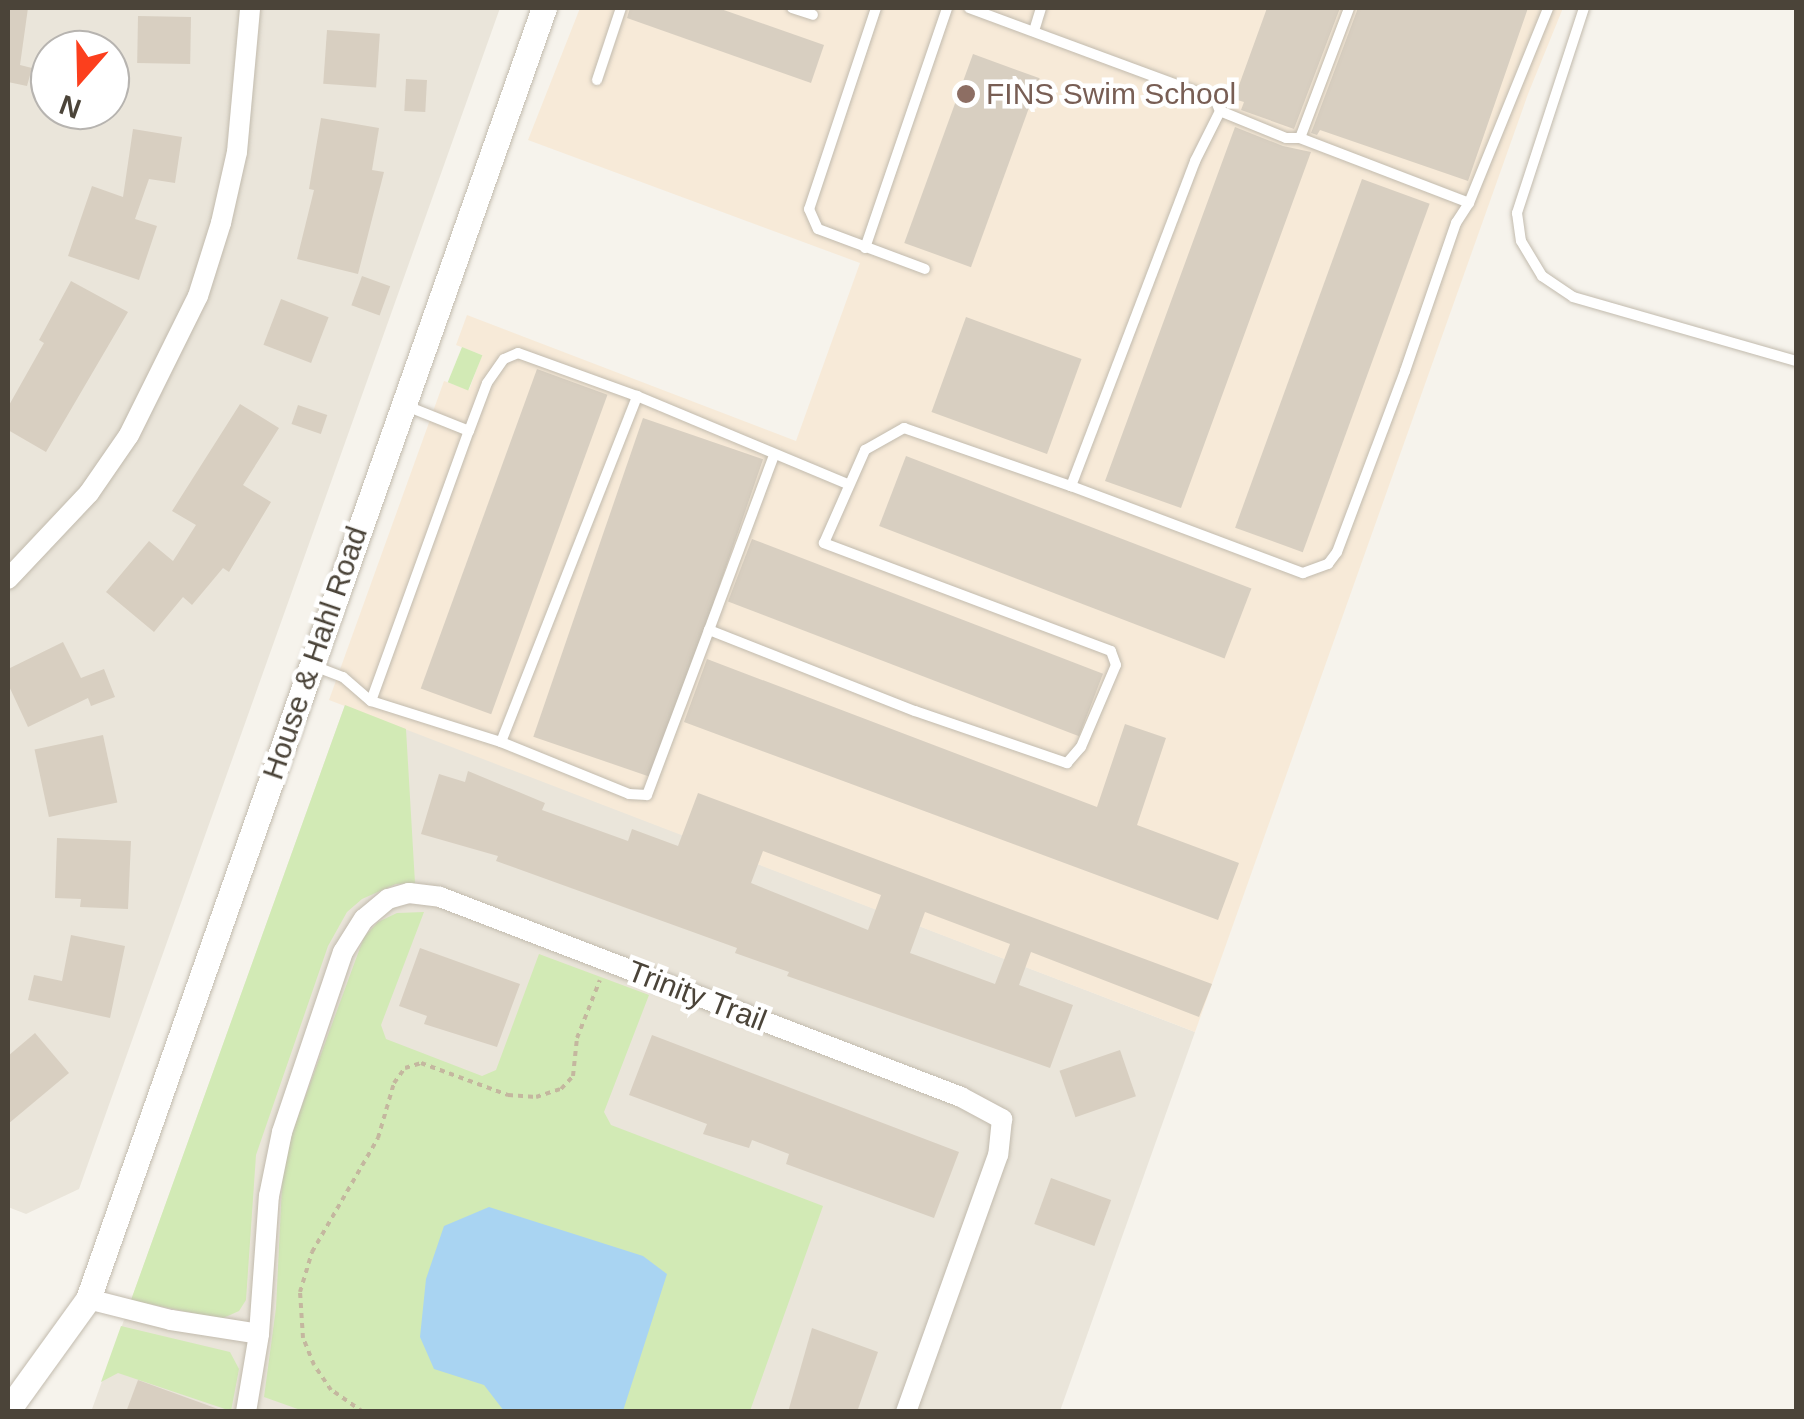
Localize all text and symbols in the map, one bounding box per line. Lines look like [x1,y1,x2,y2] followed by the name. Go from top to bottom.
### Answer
[30,30,130,130] north arrow
[986,76,1236,112] place label: FINS Swim School
[955,83,977,105] marker: FINS Swim School
[55,89,85,125] text: N
[255,522,375,784] street label: House & Hahl Road
[622,953,772,1039] street label: Trinity Trail

